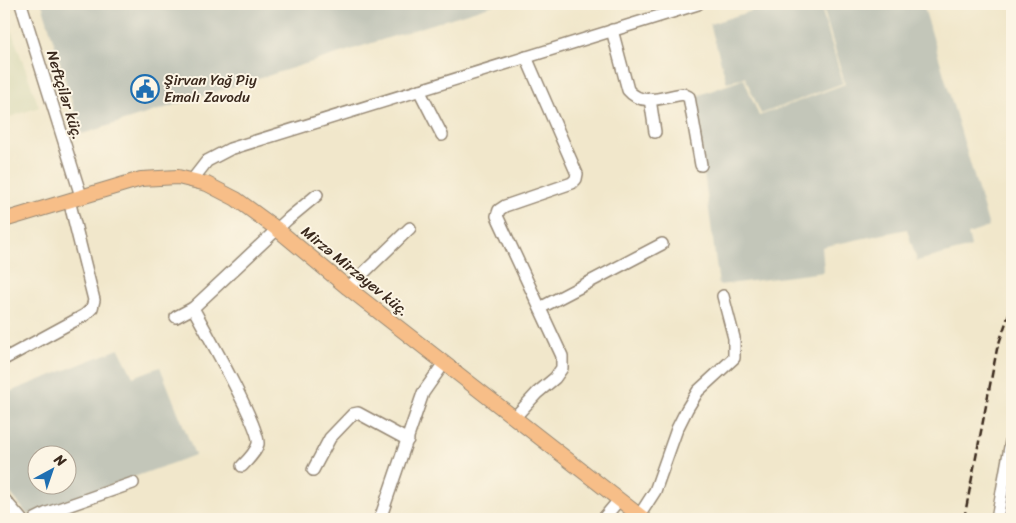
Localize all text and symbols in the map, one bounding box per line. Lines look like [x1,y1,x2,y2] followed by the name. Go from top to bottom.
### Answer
[39,47,91,143] street label: Neftçilər küç.
[164,67,257,110] place label: Şirvan Yağ Piy Emalı Zavodu
[130,74,160,104] public building icon: Şirvan Yağ Piy Emalı Zavodu
[295,219,415,323] street label: Mirzə Mirzəyev küç.
[28,446,78,496] north arrow
[48,447,72,473] text: N

